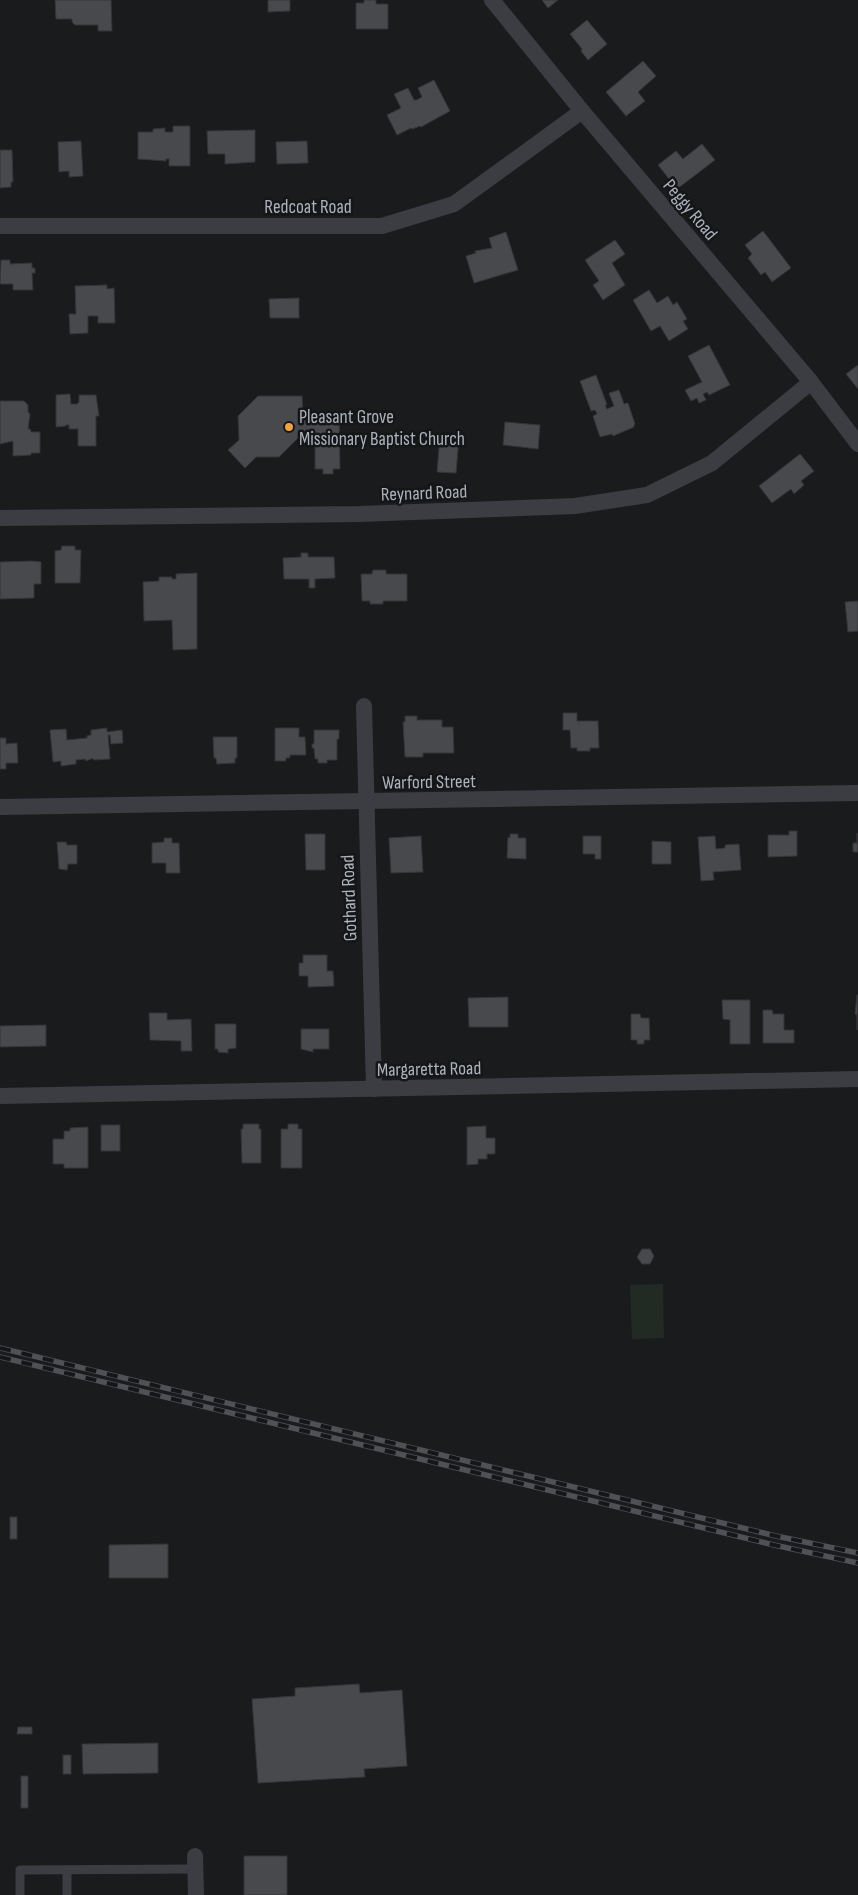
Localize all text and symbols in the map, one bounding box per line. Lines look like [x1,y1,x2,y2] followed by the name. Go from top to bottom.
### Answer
[658,175,722,245] street label: Peggy Road
[264,196,352,219] street label: Redcoat Road
[299,406,465,451] place label: Pleasant Grove Missionary Baptist Church
[283,421,295,433] marker: Pleasant Grove Missionary Baptist Church
[380,480,468,507] street label: Reynard Road
[382,770,476,795] street label: Warford Street
[336,854,362,942] street label: Gothard Road
[377,1057,481,1082] street label: Margaretta Road

